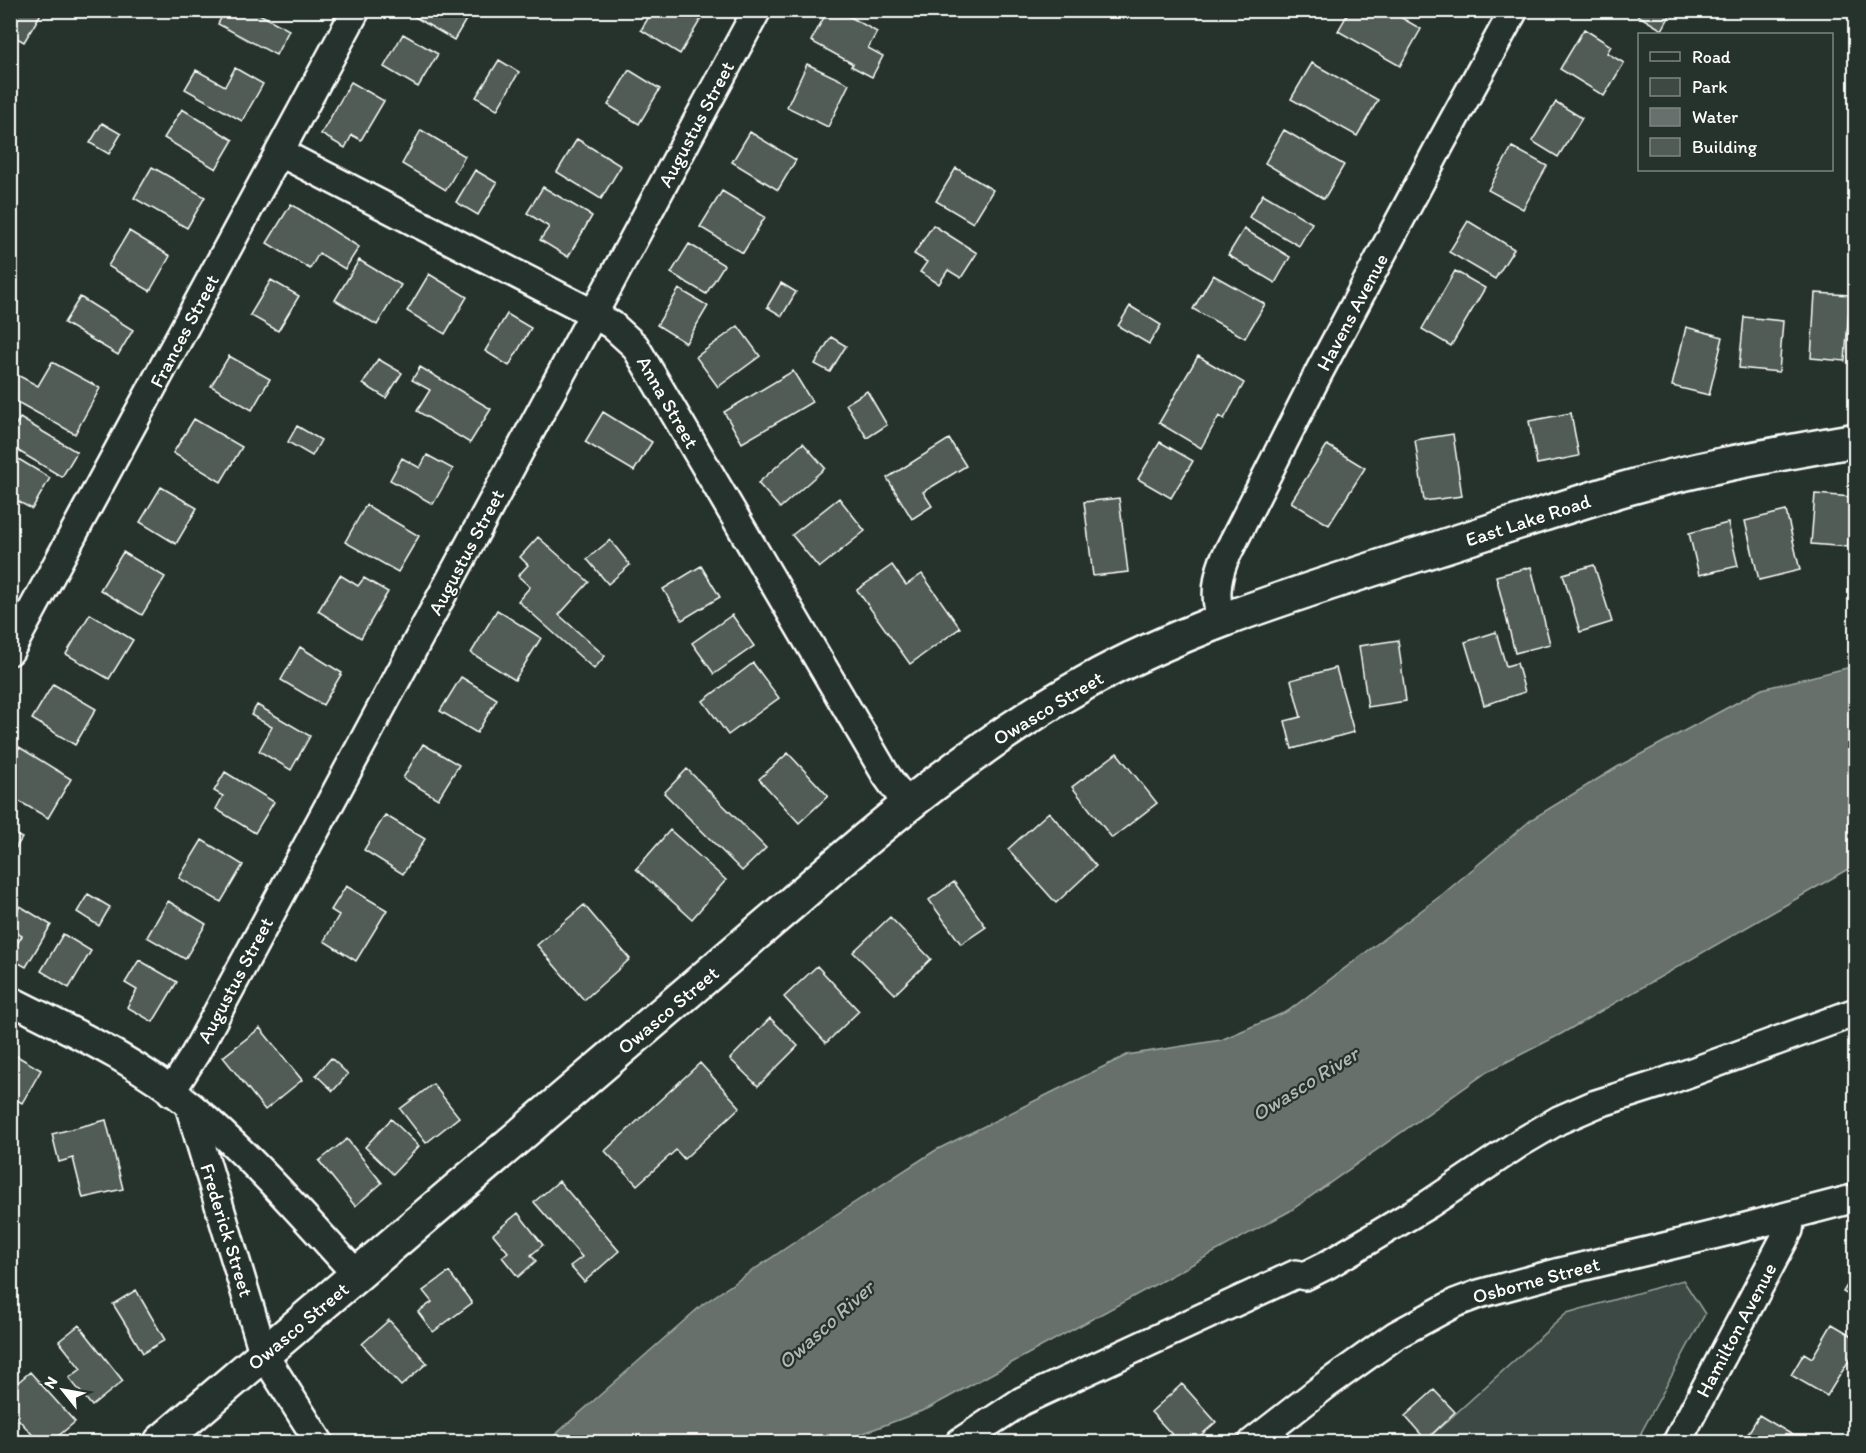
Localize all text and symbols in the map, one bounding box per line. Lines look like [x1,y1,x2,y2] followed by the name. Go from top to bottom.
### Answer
[1638,33,1833,171] legend
[1692,46,1731,68] text: Road
[653,57,739,191] street label: Augustus Street
[1692,76,1727,98] text: Park
[1692,106,1738,128] text: Water
[1692,136,1758,158] text: Building
[1311,249,1393,375] street label: Havens Avenue
[144,270,224,392] street label: Frances Street
[632,351,704,453] street label: Anna Street
[423,485,509,619] street label: Augustus Street
[1462,488,1594,552] street label: East Lake Road
[989,666,1107,750] street label: Owasco Street
[192,913,278,1047] street label: Augustus Street
[613,961,723,1059] street label: Owasco Street
[1247,1040,1364,1126] water label: Owasco River
[195,1160,259,1300] street label: Frederick Street
[1470,1252,1602,1308] street label: Osborne Street
[1690,1259,1782,1401] street label: Hamilton Avenue
[772,1274,880,1374] water label: Owasco River
[243,1277,353,1375] street label: Owasco Street
[33,1360,93,1420] north arrow
[40,1373,61,1392] text: N

